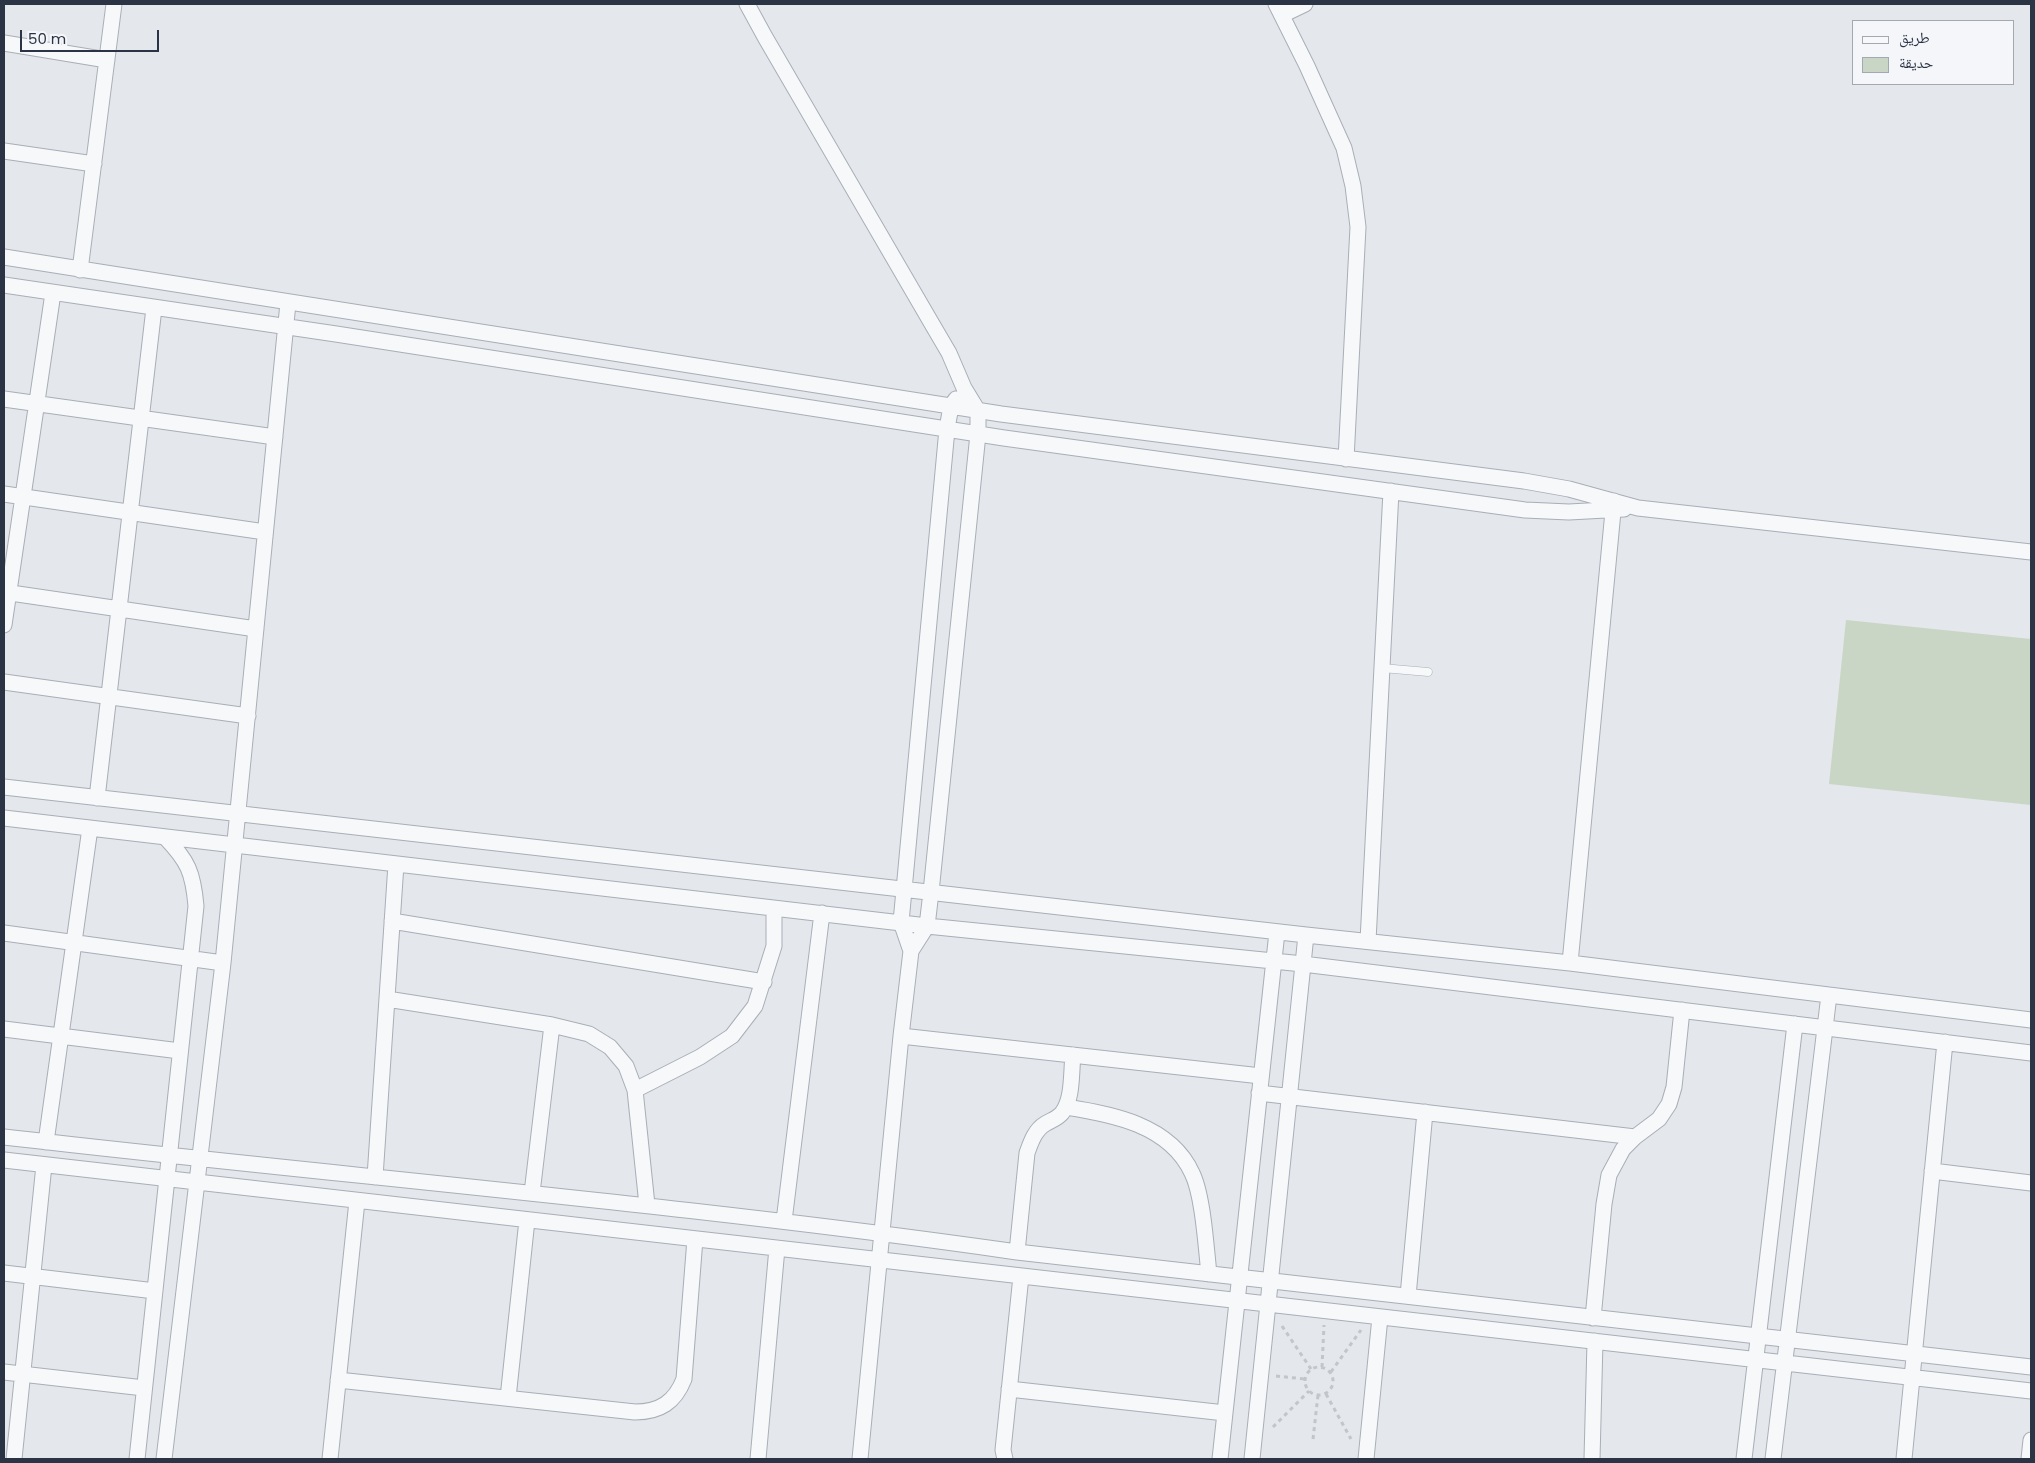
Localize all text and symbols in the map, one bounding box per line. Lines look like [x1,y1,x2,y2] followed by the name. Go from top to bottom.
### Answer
[22,20,161,52] scale bar
[1852,20,2015,85] legend
[1899,27,1930,48] text: طريق
[28,28,66,49] text: 50 m
[1899,52,1933,73] text: حديقة

